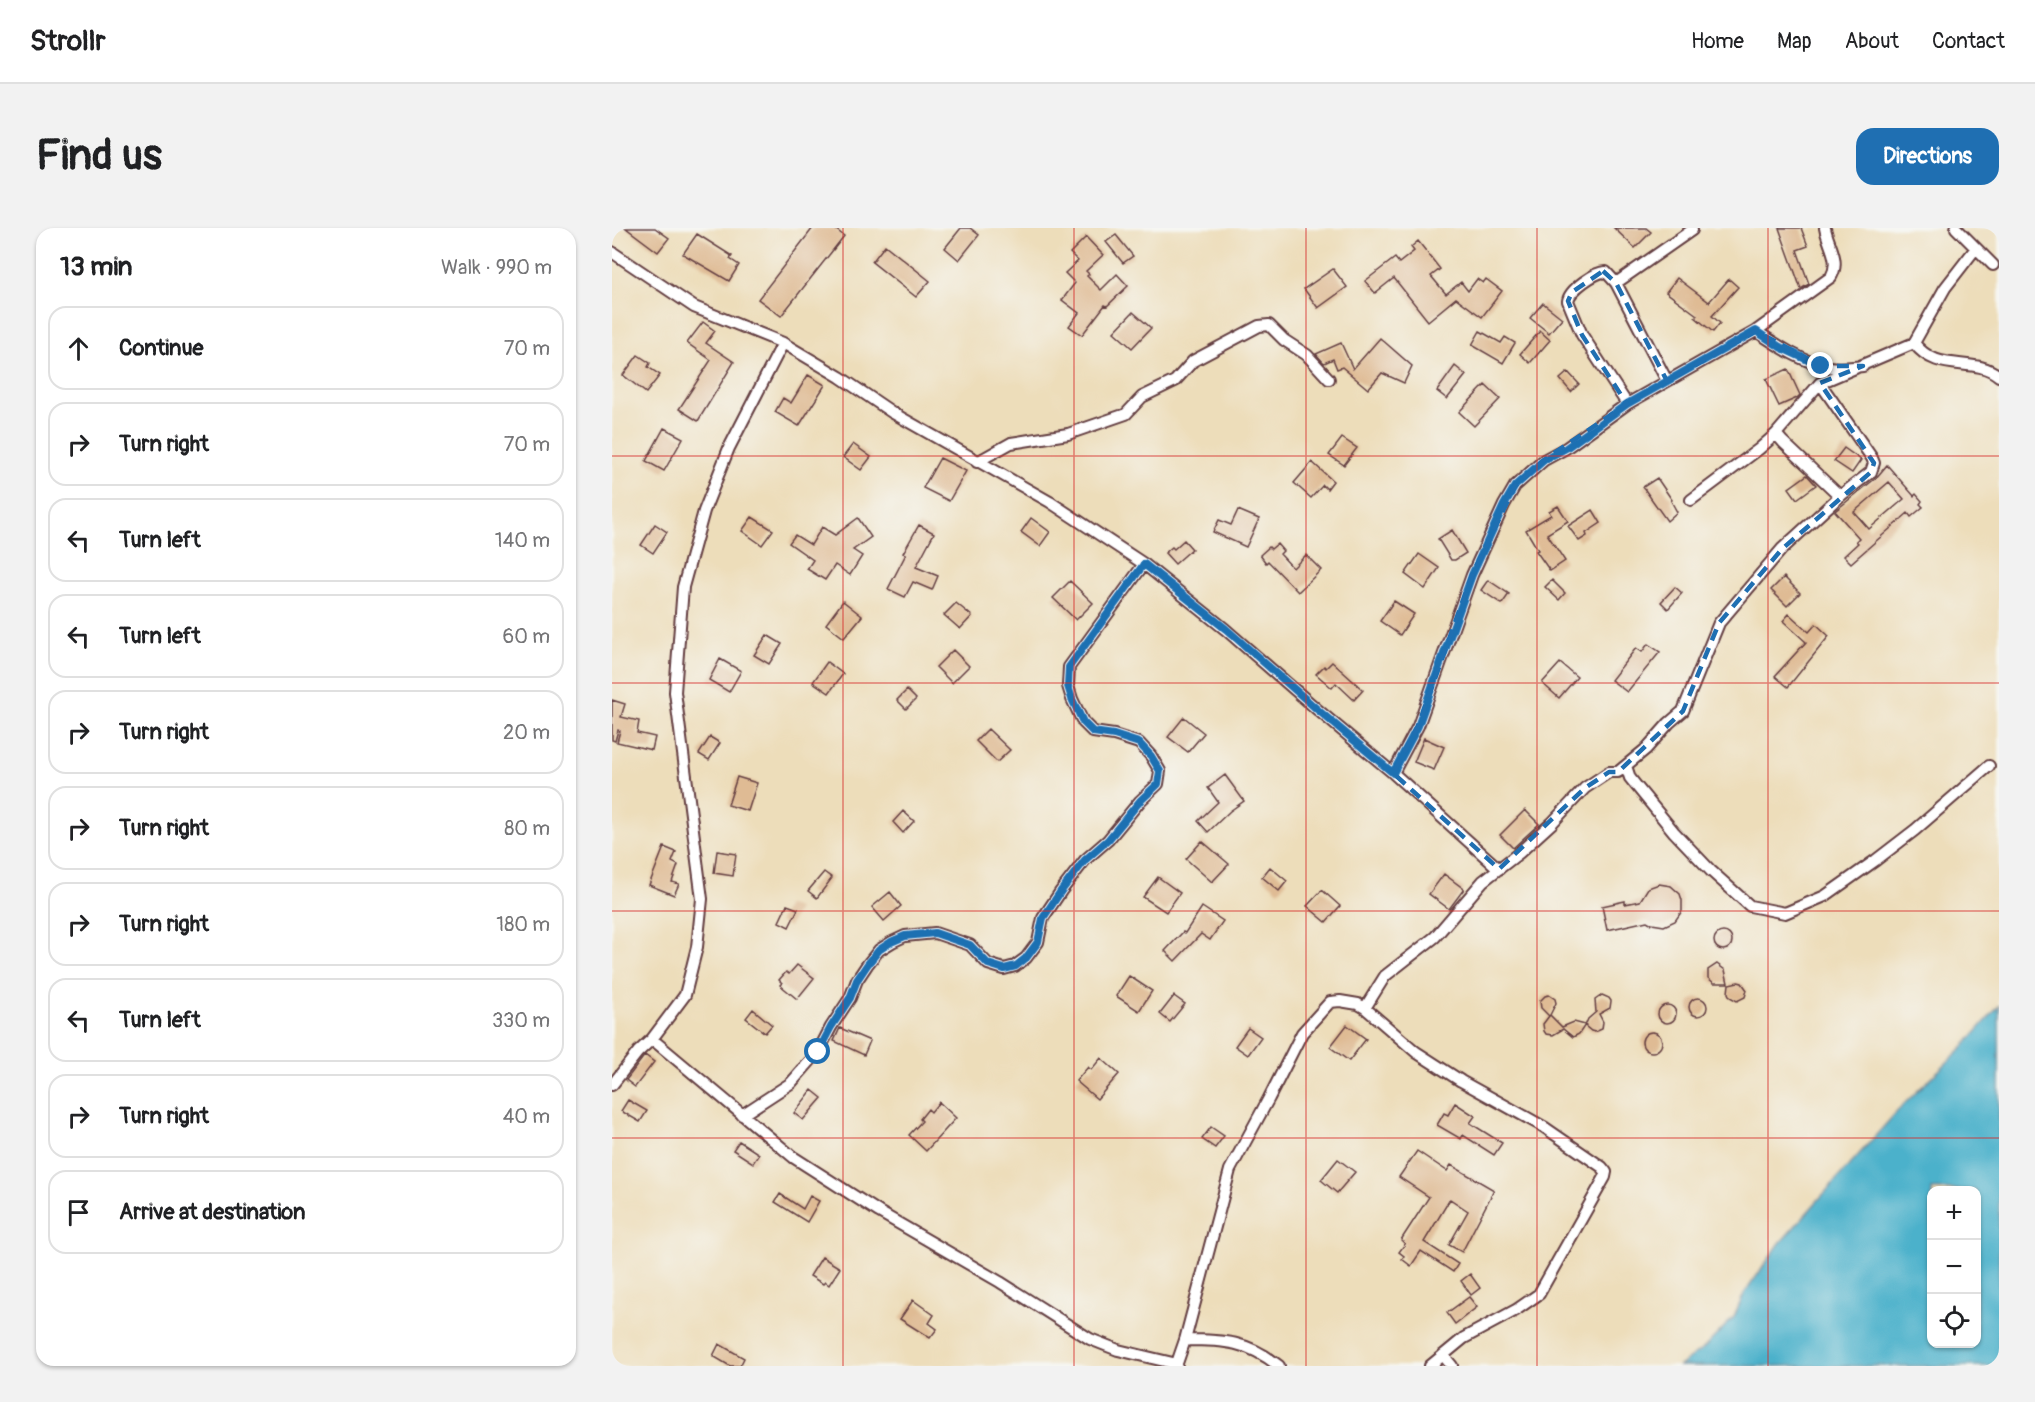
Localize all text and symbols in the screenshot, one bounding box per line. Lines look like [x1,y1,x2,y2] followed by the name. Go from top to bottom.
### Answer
[30,24,105,59] text: Strollr
[1691,28,1744,55] text: Home
[1777,28,1812,55] text: Map
[1845,28,1899,55] text: About
[1932,28,2005,55] text: Contact
[1856,128,1999,185] button: Directions
[36,130,162,182] text: Find us
[60,251,133,283] text: 13 min
[441,255,552,280] text: Walk · 990 m
[62,332,95,365] icon: ahead
[119,334,203,362] text: Continue
[504,336,550,361] text: 70 m
[1807,352,1833,378] route end
[62,428,95,461] icon: right
[119,430,209,458] text: Turn right
[504,432,550,457] text: 70 m
[62,524,95,557] icon: left
[119,526,201,554] text: Turn left
[495,528,550,553] text: 140 m
[62,620,95,653] icon: left
[119,622,201,650] text: Turn left
[503,624,550,649] text: 60 m
[62,716,95,749] icon: right
[119,718,209,746] text: Turn right
[503,720,550,745] text: 20 m
[62,812,95,845] icon: right
[119,814,209,842] text: Turn right
[504,816,550,841] text: 80 m
[62,908,95,941] icon: right
[119,910,209,938] text: Turn right
[496,912,550,937] text: 180 m
[62,1004,95,1037] icon: left
[119,1006,201,1034] text: Turn left
[492,1008,550,1033] text: 330 m
[804,1038,830,1064] route start
[62,1100,95,1133] icon: right
[119,1102,209,1130] text: Turn right
[503,1104,550,1129] text: 40 m
[1927,1186,1981,1348] map controls
[1927,1186,1981,1240] button: +
[62,1196,95,1229] icon: arrive
[119,1198,305,1226] text: Arrive at destination
[1927,1240,1981,1294] button: −
[1927,1294,1981,1348] button: locate

